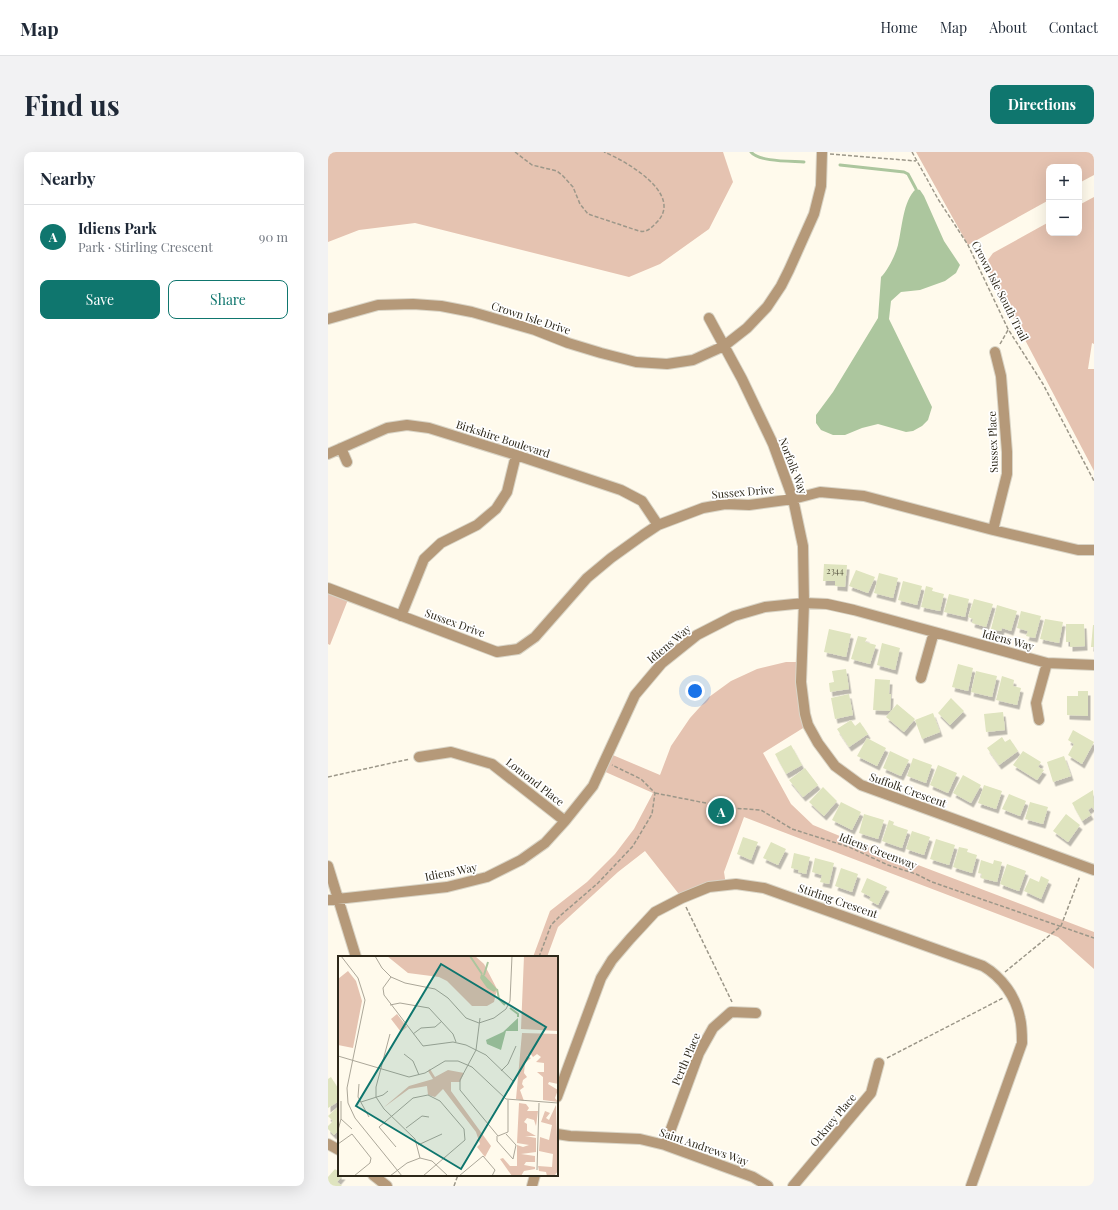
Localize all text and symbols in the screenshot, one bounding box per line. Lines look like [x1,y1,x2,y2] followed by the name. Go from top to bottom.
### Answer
[20,15,59,41] text: Map
[880,18,918,37] text: Home
[940,18,967,37] text: Map
[989,18,1027,37] text: About
[1049,18,1098,37] text: Contact
[990,85,1094,124] button: Directions
[24,86,120,123] text: Find us
[1046,164,1082,236] map controls
[1046,164,1082,200] button: +
[40,167,95,189] text: Nearby
[1046,200,1082,236] button: −
[78,218,157,238] text: Idiens Park
[49,228,57,245] text: A
[259,228,288,245] text: 90 m
[78,238,213,255] text: Park · Stirling Crescent
[969,238,1032,343] street label: Crown Isle South Trail
[40,280,160,319] button: Save
[168,280,288,319] button: Share
[489,298,573,338] street label: Crown Isle Drive
[984,410,1001,473] street label: Sussex Place
[454,416,553,461] street label: Birkshire Boulevard
[776,435,811,497] street label: Norfolk Way
[711,481,775,502] street label: Sussex Drive
[826,564,844,576] house number: 2344
[423,605,488,640] street label: Sussex Drive
[644,621,694,666] street label: Idiens Way
[981,625,1036,654] street label: Idiens Way
[685,681,705,701] your location
[503,754,568,809] street label: Lomond Place
[867,769,949,810] street label: Suffolk Crescent
[708,796,734,826] pin: A
[837,829,920,872] street label: Idiens Greenway
[423,859,479,884] street label: Idiens Way
[796,880,880,921] street label: Stirling Crescent
[338,956,558,1176] inset map
[668,1030,704,1087] street label: Perth Place
[806,1090,859,1149] street label: Orkney Place
[658,1124,751,1169] street label: Saint Andrews Way

